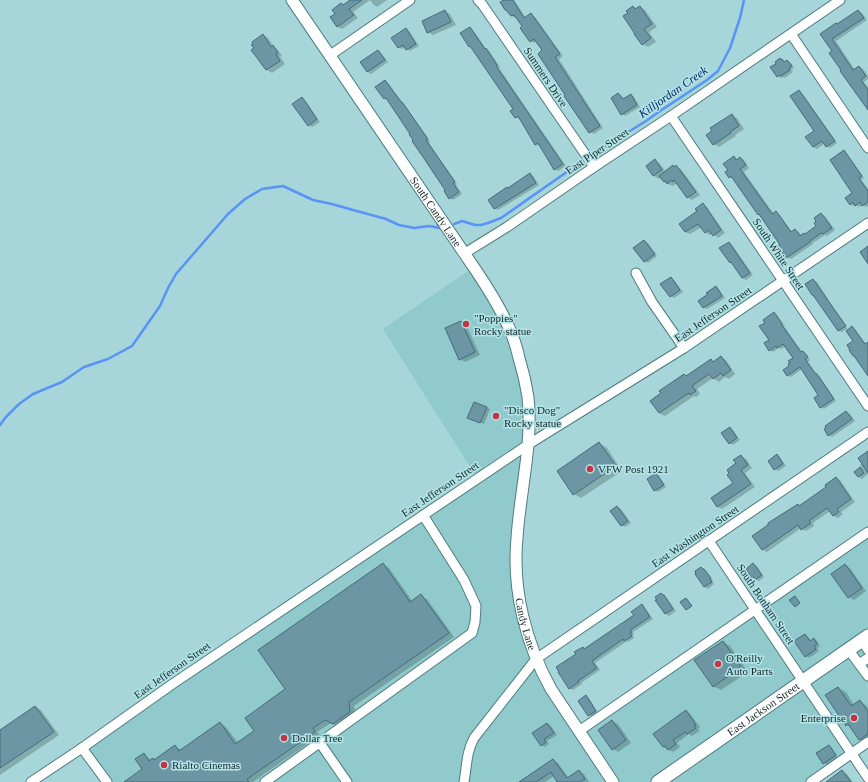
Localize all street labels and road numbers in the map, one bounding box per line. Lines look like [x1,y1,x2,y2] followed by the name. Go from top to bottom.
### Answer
[522,45,570,109] street label: Summers Drive
[563,126,631,176] street label: East Piper Street
[408,174,464,249] street label: South Candy Lane
[751,216,807,292] street label: South White Street
[672,284,754,344] street label: East Jefferson Street
[399,459,481,519] street label: East Jefferson Street
[649,502,741,570] street label: East Washington Street
[735,562,797,646] street label: South Bonham Street
[513,597,539,652] street label: Candy Lane
[132,639,212,701] street label: East Jefferson Street
[725,680,801,738] street label: East Jackson Street

